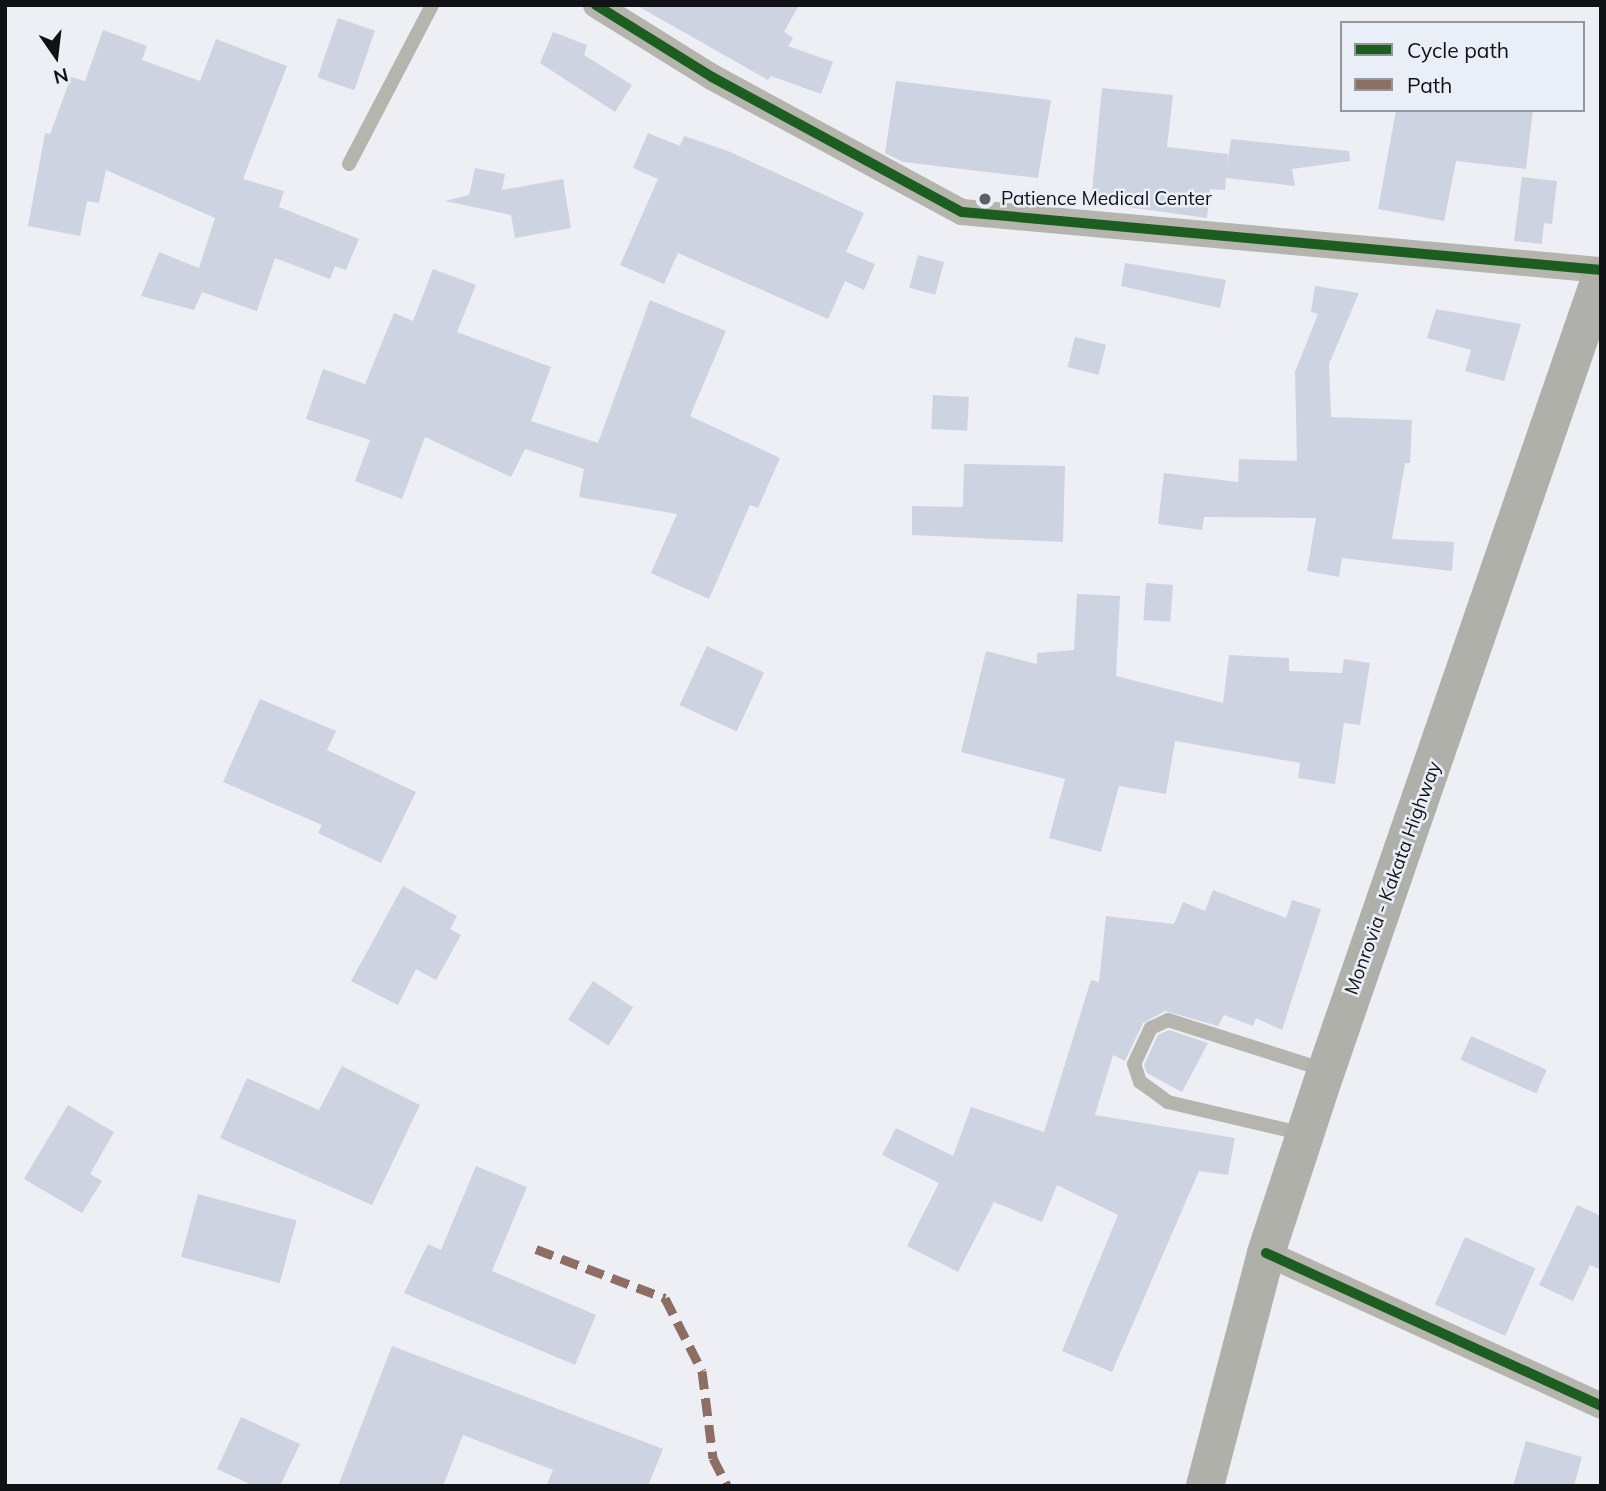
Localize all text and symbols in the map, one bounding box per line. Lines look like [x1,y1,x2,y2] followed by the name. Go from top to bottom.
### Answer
[21,21,91,91] north arrow
[1340,21,1585,112] legend
[1407,37,1509,63] text: Cycle path
[51,63,71,90] text: N
[1407,72,1452,98] text: Path
[1001,188,1212,210] place label: Patience Medical Center
[975,189,995,209] marker: Patience Medical Center
[1340,758,1446,998] street label: Monrovia - Kakata Highway

